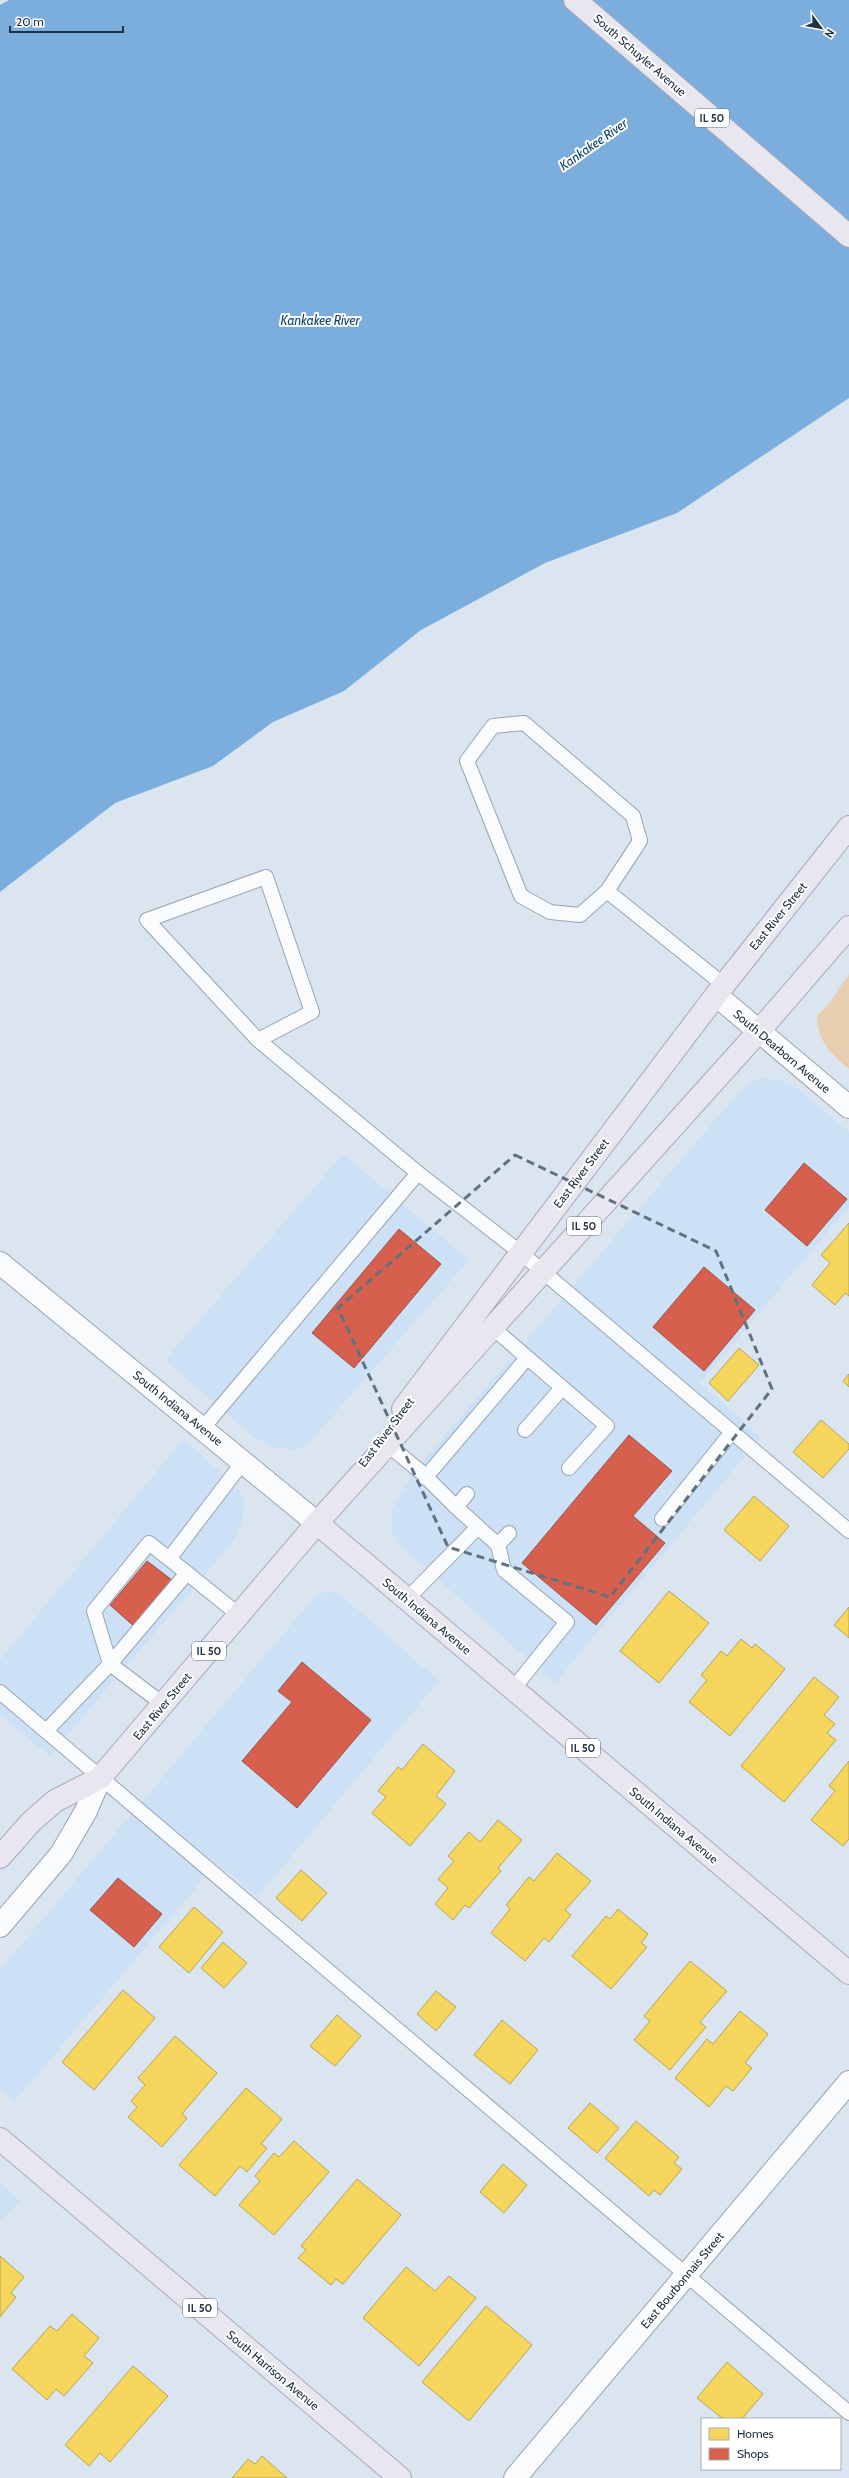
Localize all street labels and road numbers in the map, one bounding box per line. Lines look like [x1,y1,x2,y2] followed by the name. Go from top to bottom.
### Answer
[591,11,689,99] street label: South Schuyler Avenue
[695,109,729,127] road number: IL 50
[746,879,810,953] street label: East River Street
[730,1006,834,1096] street label: South Dearborn Avenue
[550,1135,612,1211] street label: East River Street
[567,1217,601,1235] road number: IL 50
[130,1367,226,1449] street label: South Indiana Avenue
[355,1394,417,1470] street label: East River Street
[380,1575,474,1657] street label: South Indiana Avenue
[192,1642,226,1660] road number: IL 50
[130,1669,194,1743] street label: East River Street
[566,1739,600,1757] road number: IL 50
[627,1784,721,1866] street label: South Indiana Avenue
[637,2229,727,2331] street label: East Bourbonnais Street
[183,2299,217,2317] road number: IL 50
[224,2327,322,2413] street label: South Harrison Avenue

